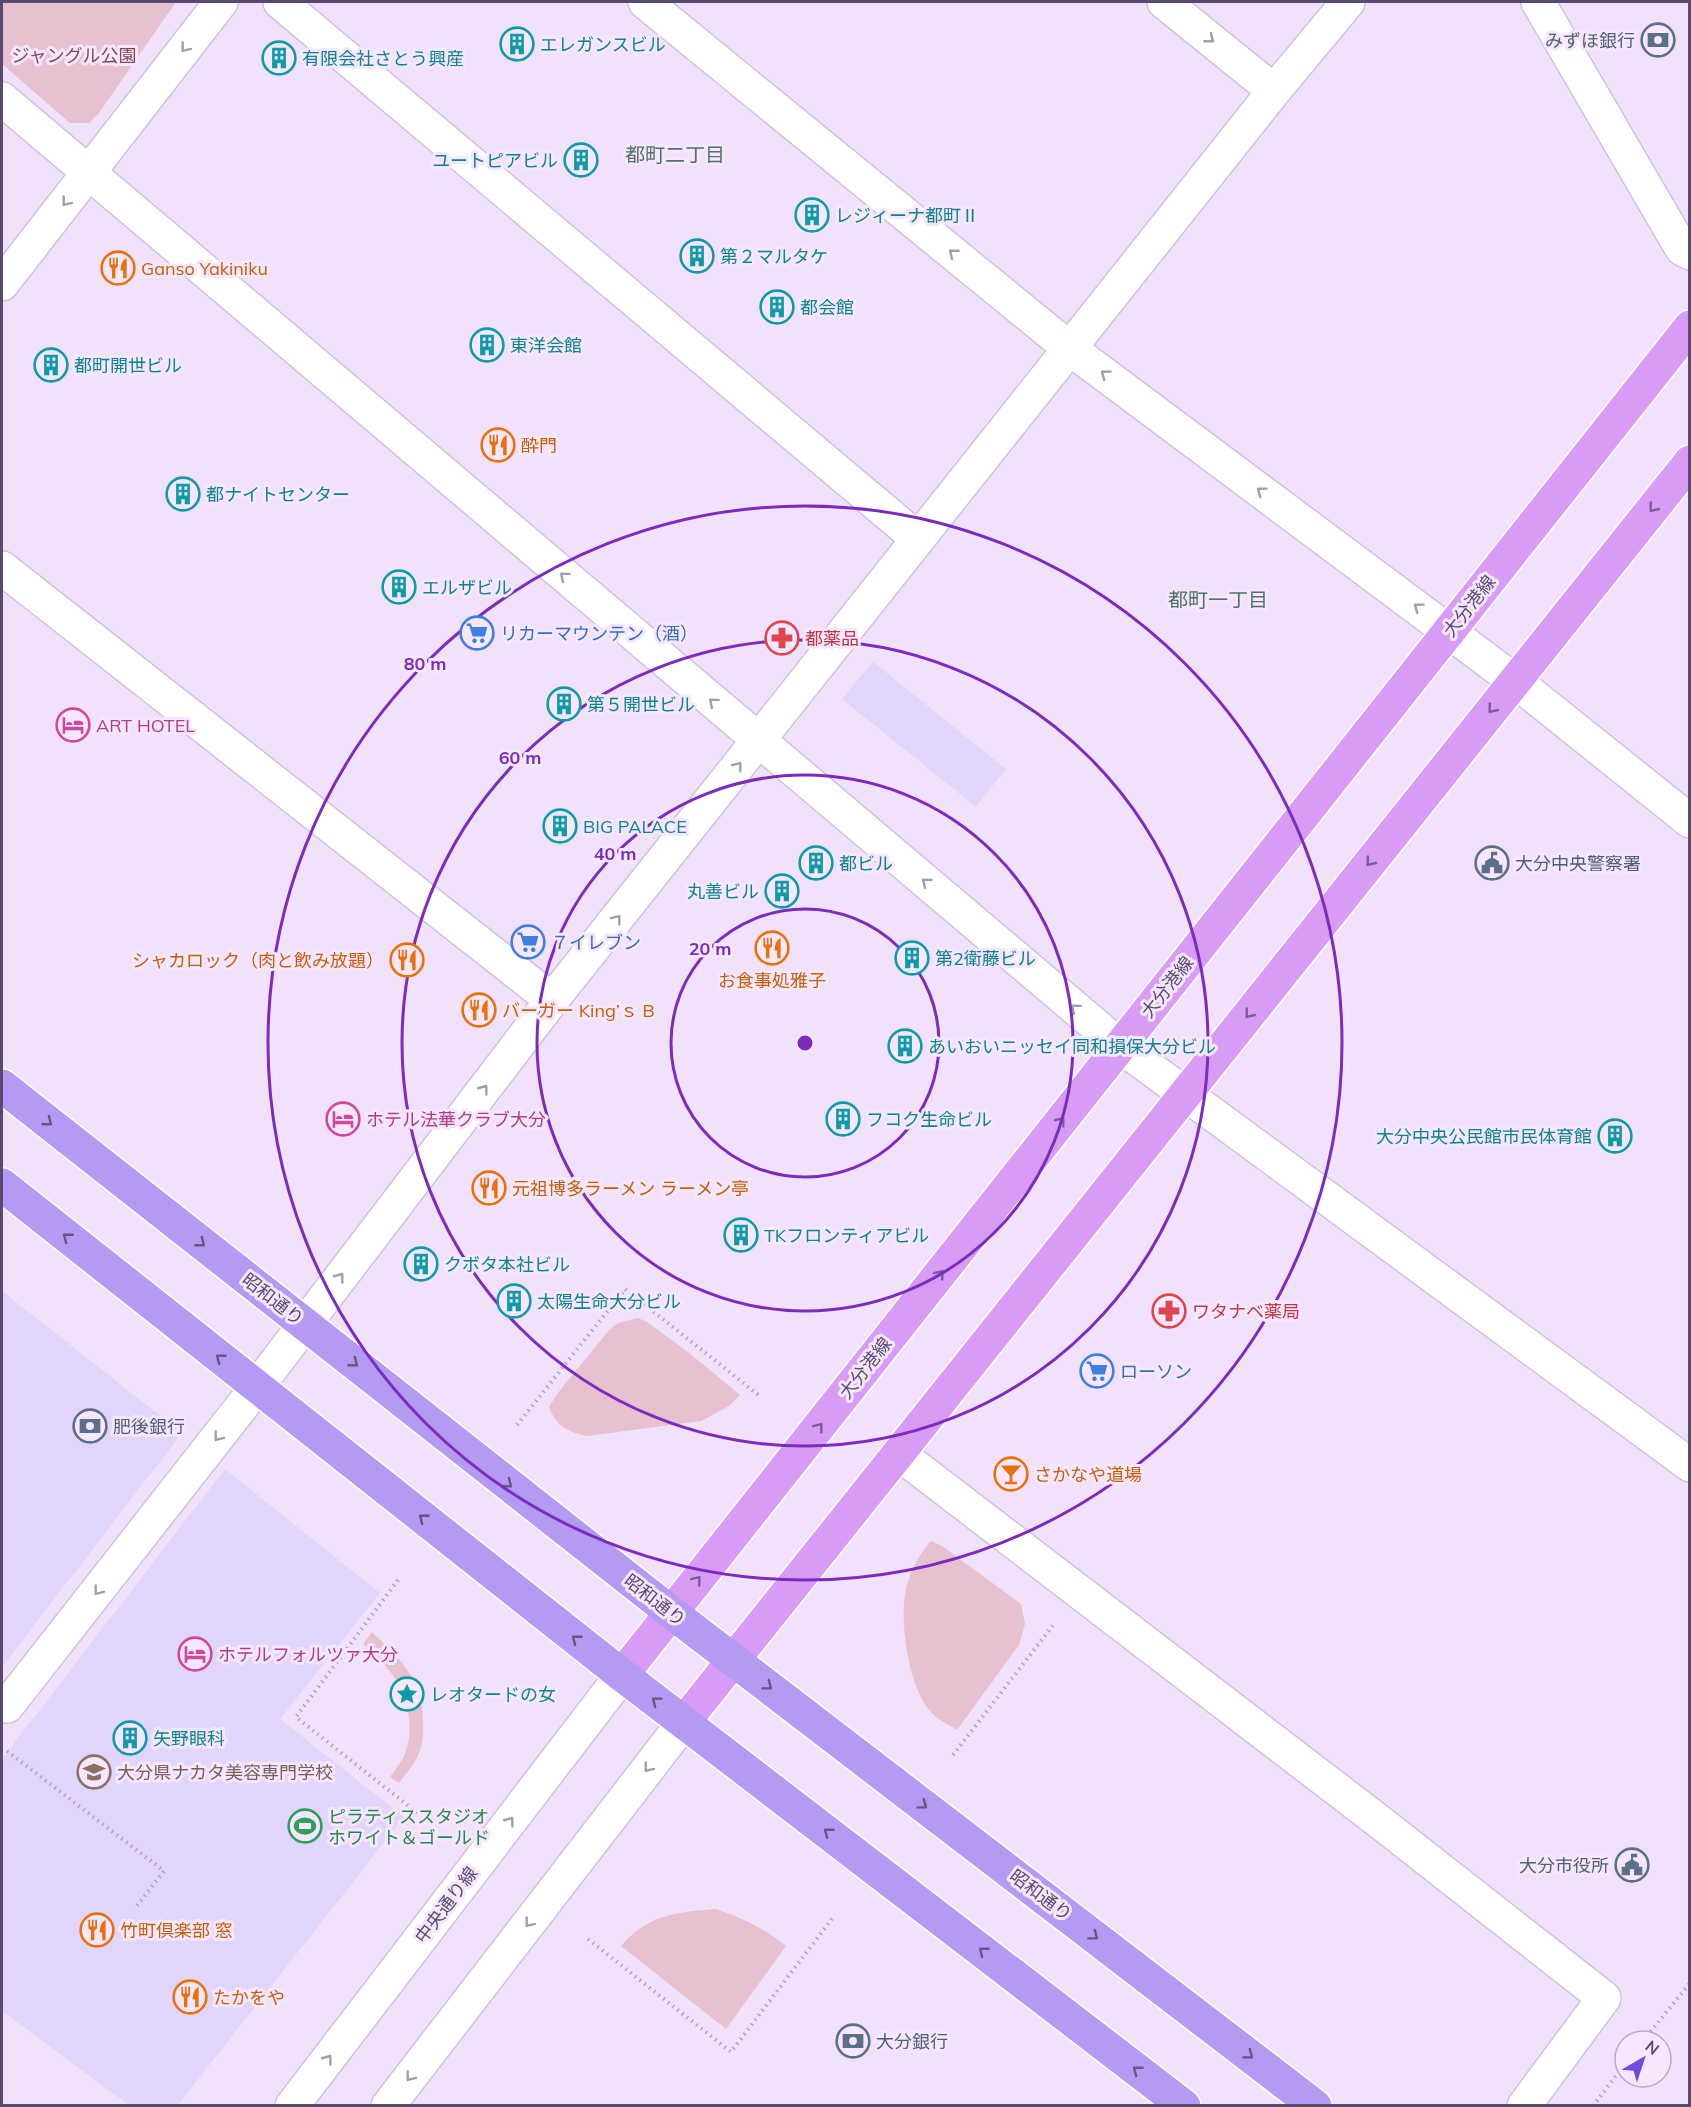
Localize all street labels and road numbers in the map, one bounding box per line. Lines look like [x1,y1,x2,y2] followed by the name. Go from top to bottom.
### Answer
[1438,571,1500,641] street label: 大分港線
[1136,952,1198,1022] street label: 大分港線
[238,1268,308,1330] street label: 昭和通り
[834,1333,896,1403] street label: 大分港線
[620,1569,690,1631] street label: 昭和通り
[410,1862,482,1948] street label: 中央通り線
[1005,1864,1077,1926] street label: 昭和通り

